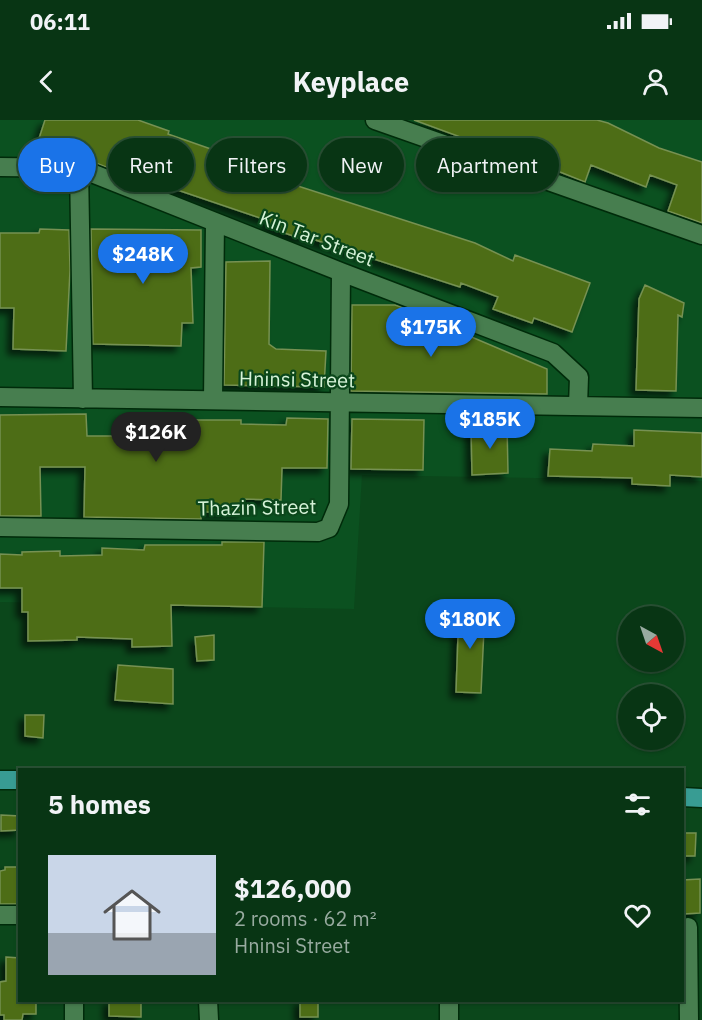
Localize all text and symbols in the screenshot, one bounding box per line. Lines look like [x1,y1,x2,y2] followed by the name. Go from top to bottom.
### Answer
[30,7,90,36] text: 06:11
[293,64,409,99] text: Keyplace
[30,65,63,98] icon: back
[639,65,672,98] icon: person
[18,138,96,192] chip: Buy
[108,138,194,192] chip: Rent
[206,138,307,192] chip: Filters
[319,138,404,192] chip: New
[416,138,559,192] chip: Apartment
[255,204,379,272] street label: Kin Tar Street
[101,234,185,285] pin: $248K
[112,240,174,267] text: $248K
[389,307,473,358] pin: $175K
[400,313,462,340] text: $175K
[239,364,355,394] street label: Hninsi Street
[448,399,532,450] pin: $185K
[459,405,521,432] text: $185K
[114,412,198,463] pin: $126K
[125,418,187,445] text: $126K
[197,492,317,522] street label: Thazin Street
[428,599,512,650] pin: $180K
[439,605,501,632] text: $180K
[618,606,684,672] north arrow
[618,606,684,750] map controls
[618,684,684,750] button: locate
[48,787,151,821] text: 5 homes
[621,788,654,821] icon: filters
[234,871,351,905] text: $126,000
[96,879,168,951] icon: home
[621,899,654,932] icon: heart
[234,905,377,932] text: 2 rooms · 62 m²
[234,932,350,959] text: Hninsi Street

